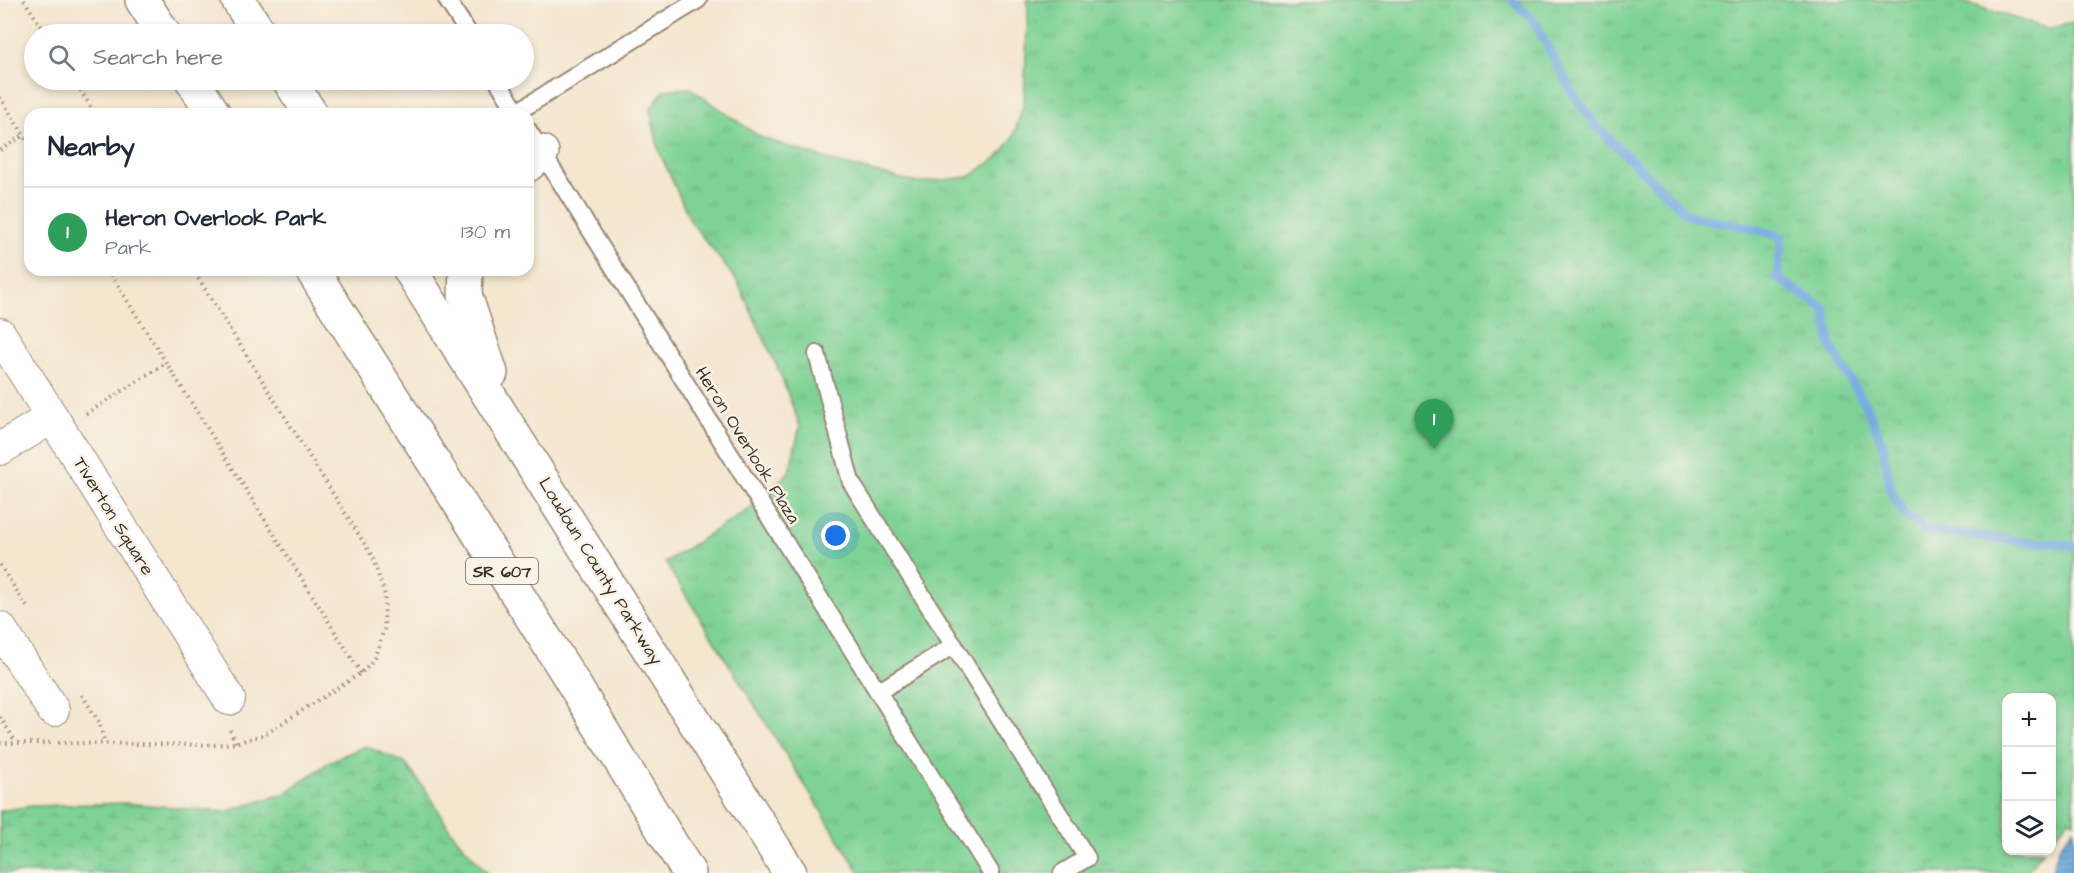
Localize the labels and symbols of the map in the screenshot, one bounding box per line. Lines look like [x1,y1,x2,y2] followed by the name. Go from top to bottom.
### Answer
[689,362,806,529] street label: Heron Overlook Plaza
[1414,400,1454,449] pin: 1
[67,452,160,580] street label: Tiverton Square
[532,473,669,671] street label: Loudoun County Parkway
[821,521,850,550] your location
[466,558,538,584] road number: SR 607

